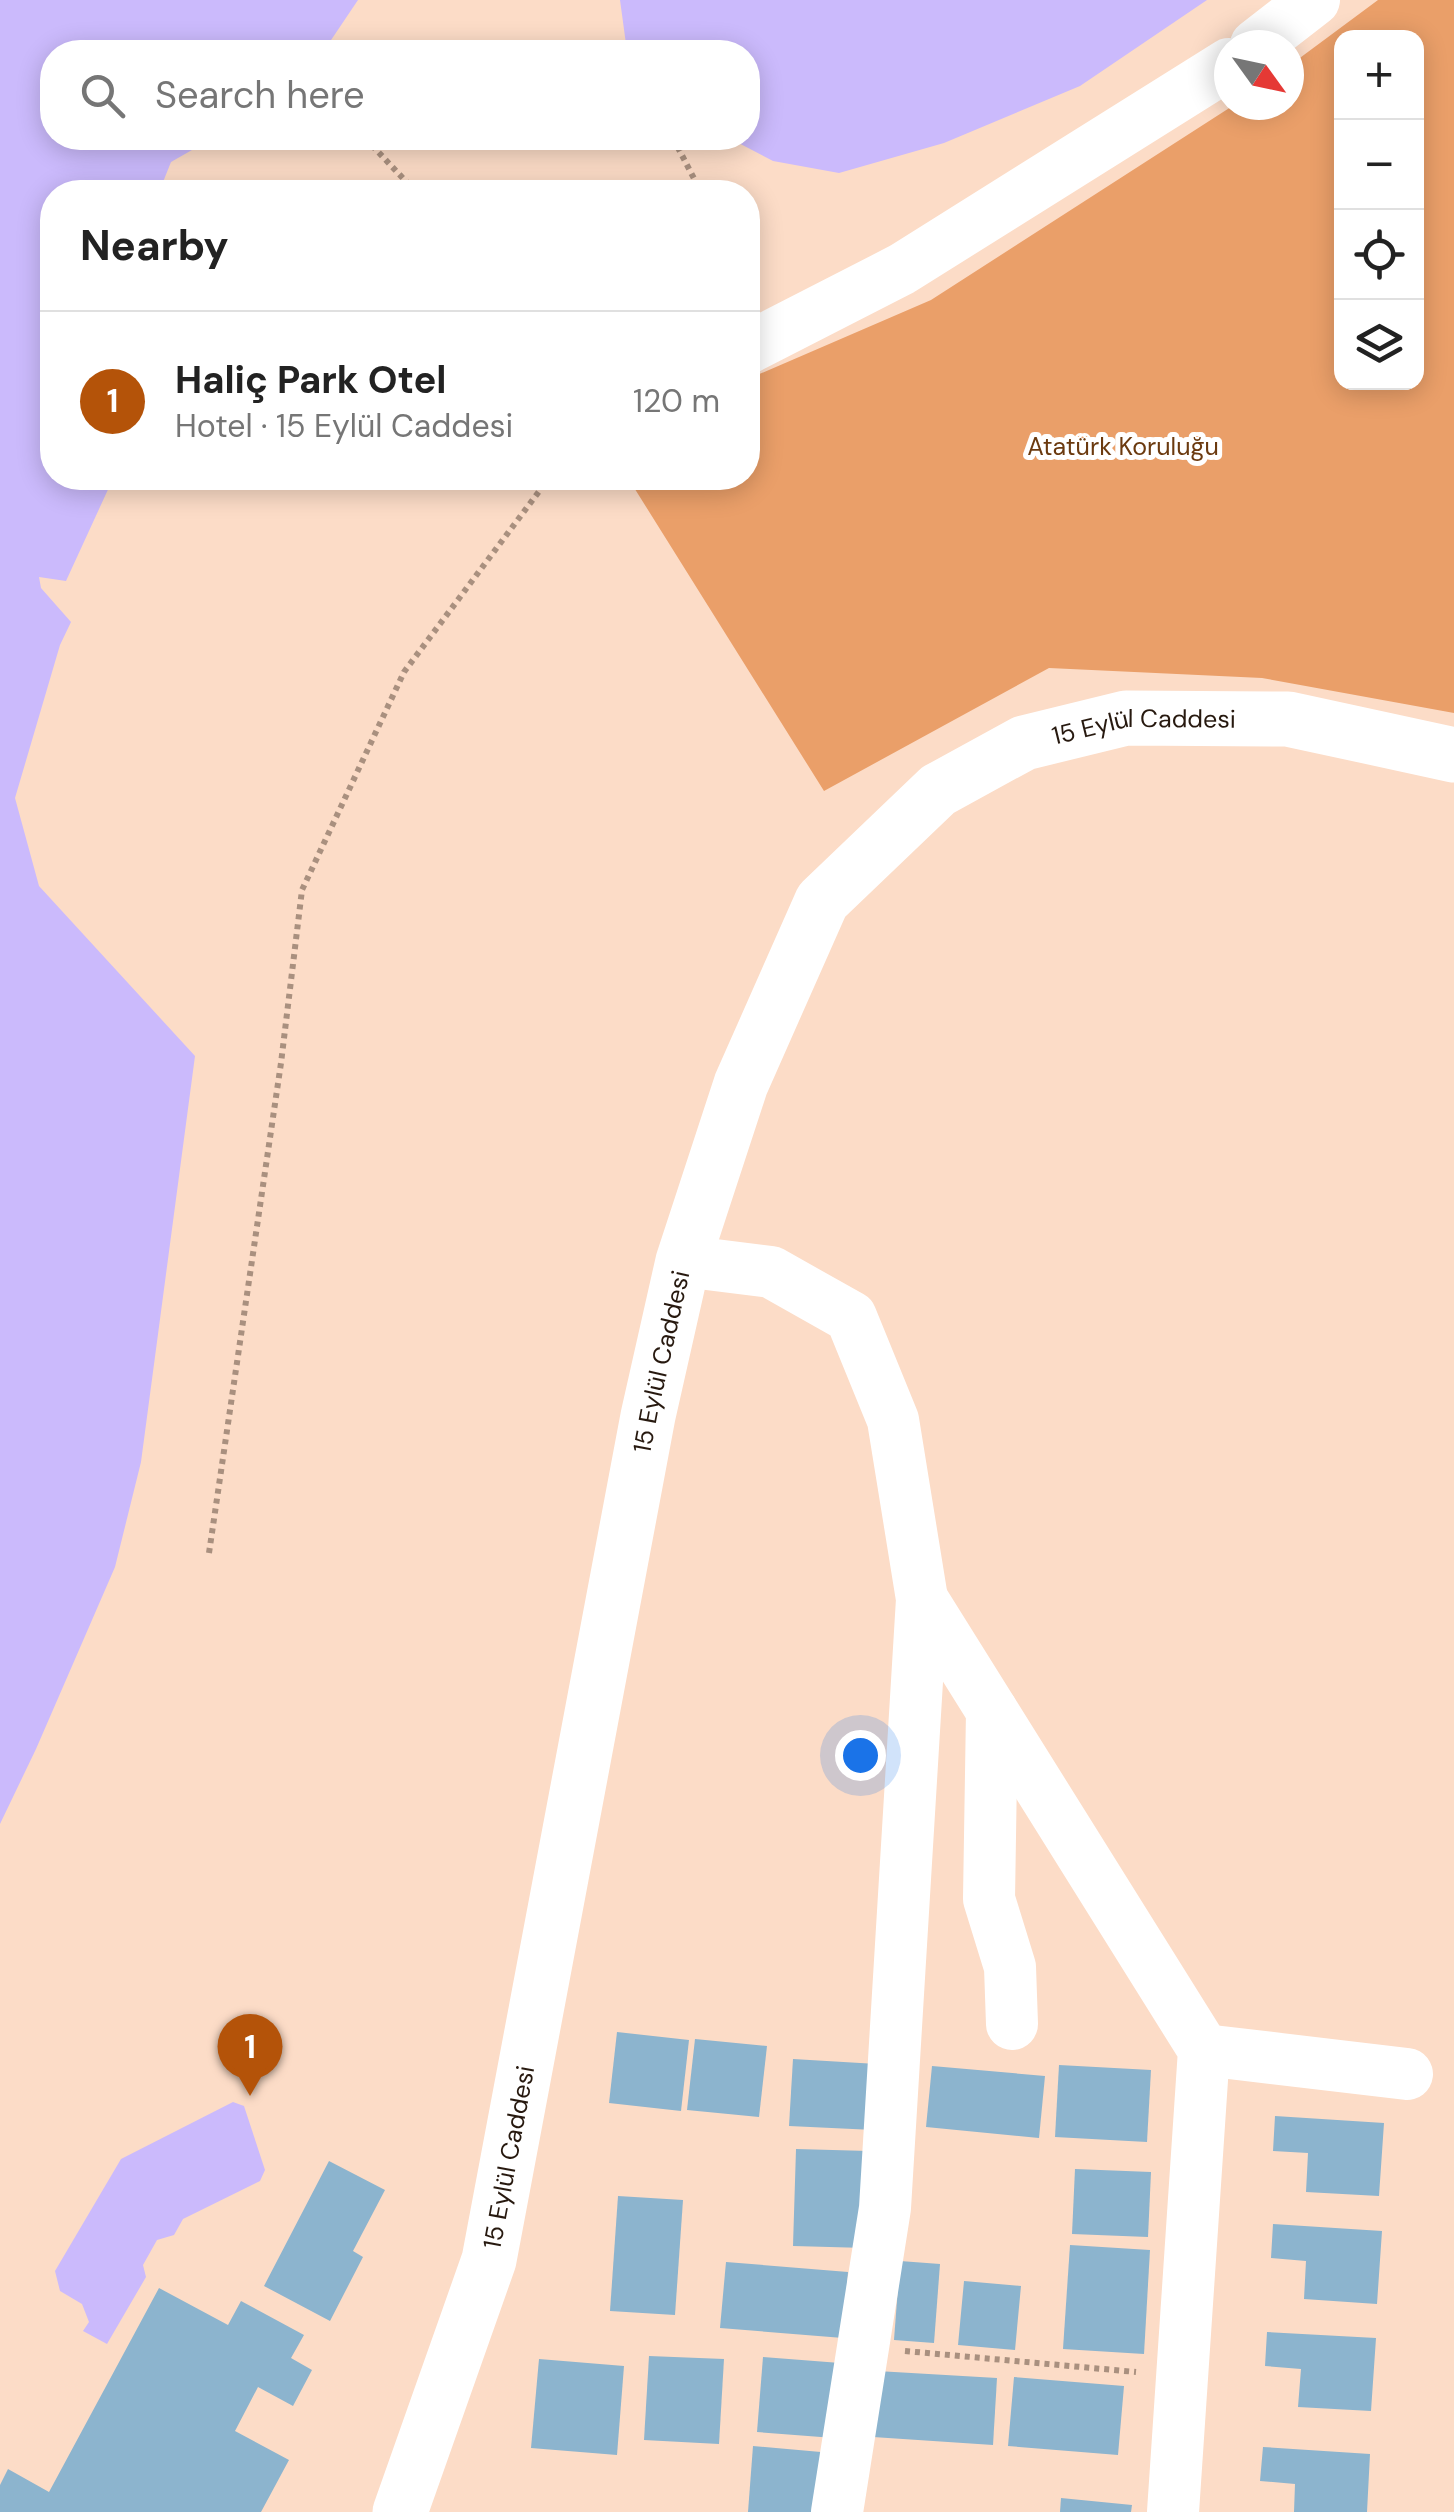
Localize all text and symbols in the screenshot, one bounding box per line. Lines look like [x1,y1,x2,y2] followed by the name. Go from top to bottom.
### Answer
[1214,30,1304,120] north arrow
[1334,30,1424,390] map controls
[1334,30,1424,120] button: +
[40,40,760,150] search box
[75,68,130,123] icon: search
[155,70,365,120] text: Search here
[1334,120,1424,210] button: −
[1334,210,1424,300] button: locate
[80,218,229,273] text: Nearby
[1334,300,1424,390] button: layers
[175,355,447,405] text: Haliç Park Otel
[107,380,118,422] text: 1
[633,380,720,422] text: 120 m
[175,405,513,447] text: Hotel · 15 Eylül Caddesi
[1027,430,1219,463] park label: Atatürk Koruluğu
[1048,702,1236,752] street label: 15 Eylül Caddesi
[625,1267,697,1455] street label: 15 Eylül Caddesi
[835,1730,886,1781] your location
[218,2014,282,2096] pin: 1
[475,2063,542,2251] street label: 15 Eylül Caddesi

